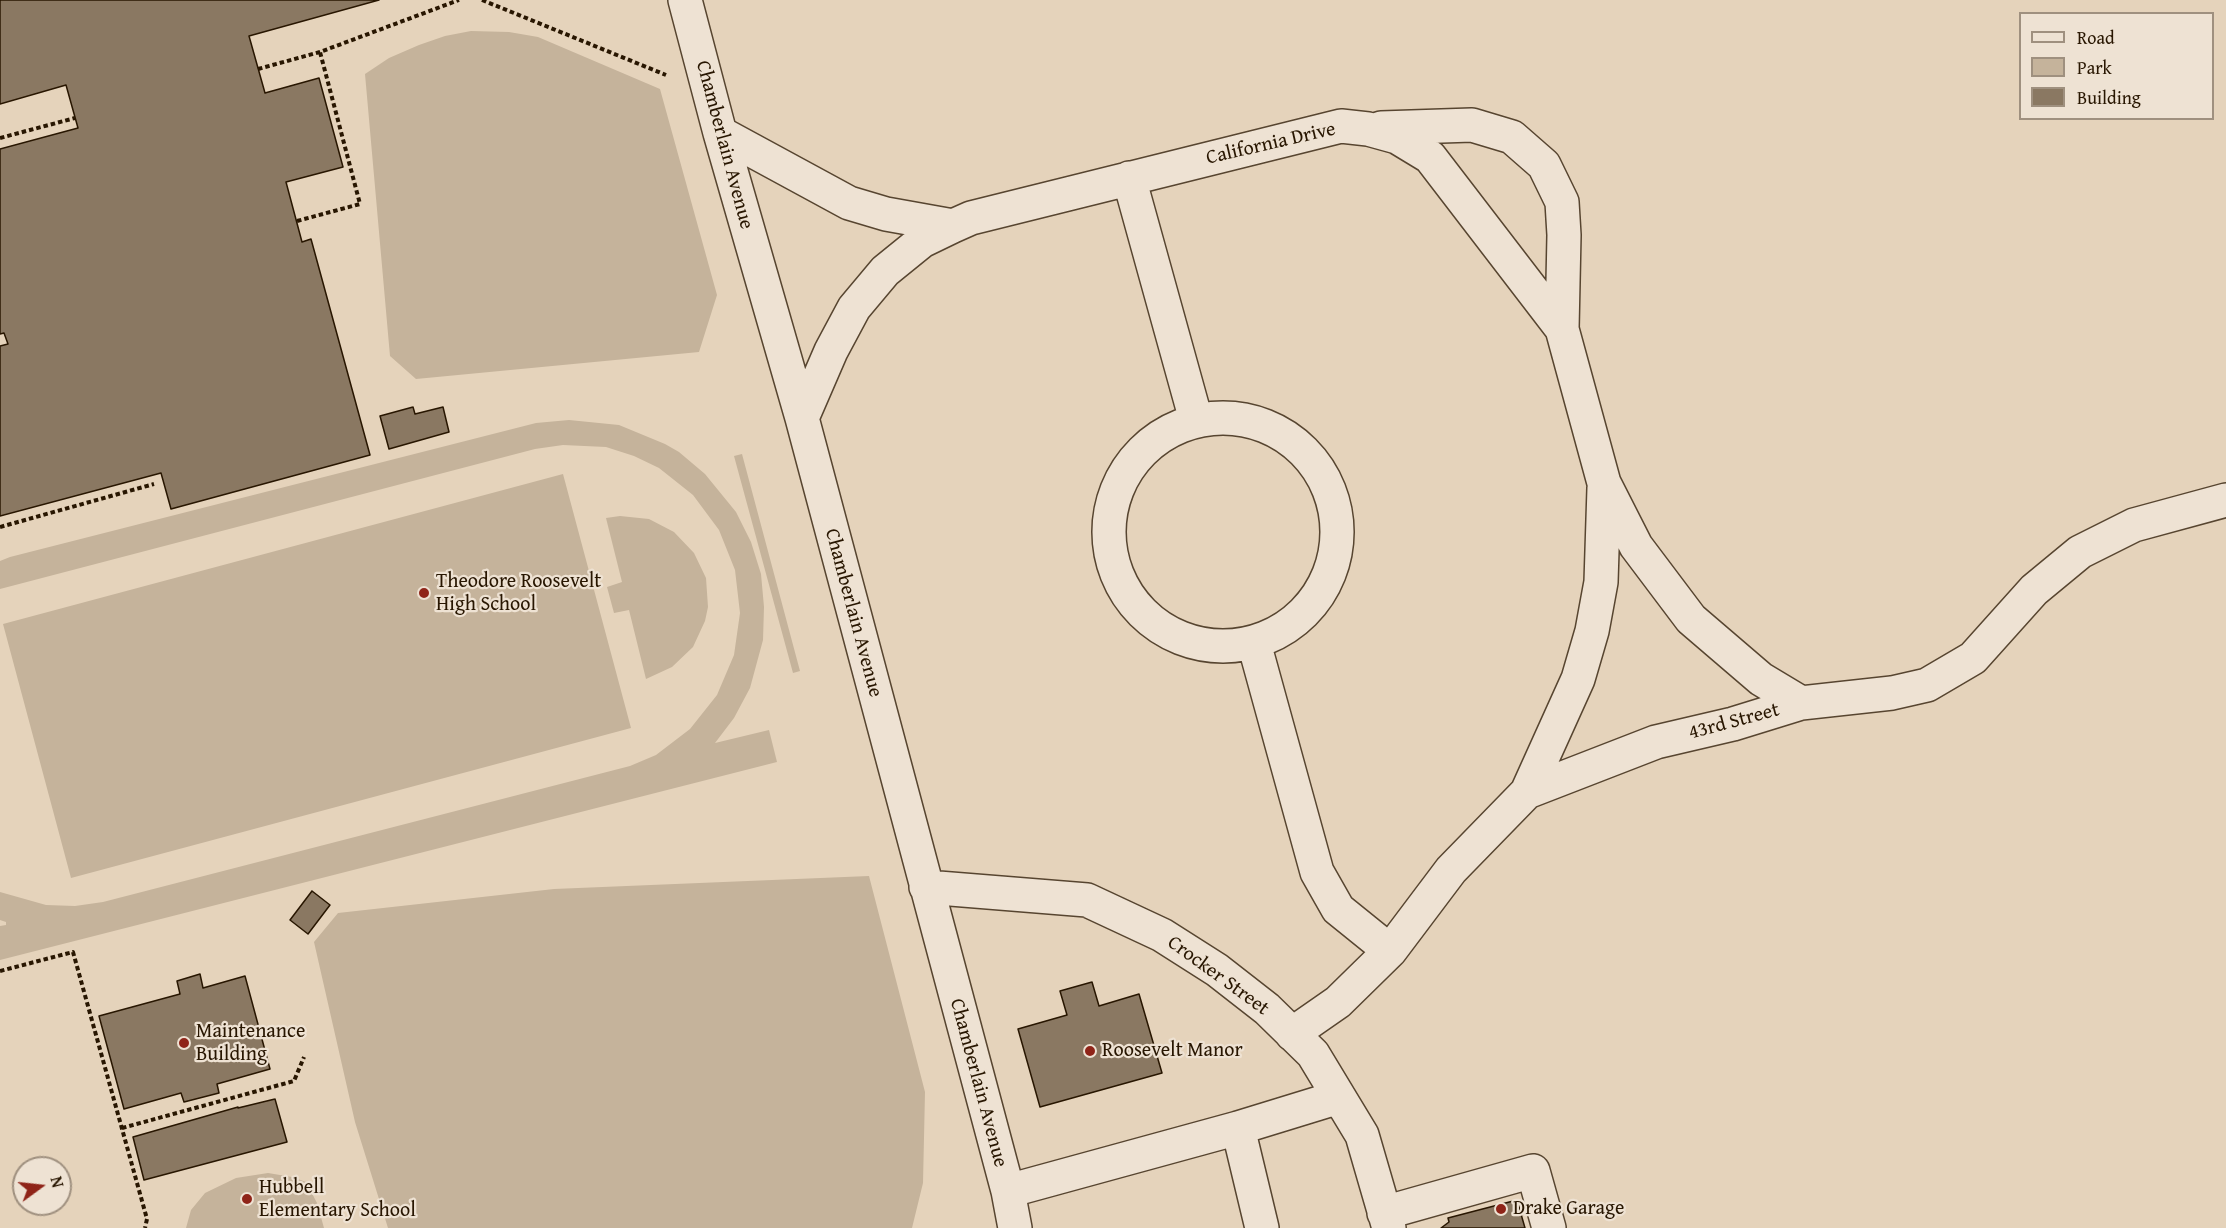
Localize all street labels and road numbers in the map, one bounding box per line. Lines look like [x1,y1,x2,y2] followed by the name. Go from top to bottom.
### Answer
[690,58,758,232] street label: Chamberlain Avenue
[1204,117,1338,171] street label: California Drive
[819,526,887,700] street label: Chamberlain Avenue
[1686,698,1782,746] street label: 43rd Street
[1162,931,1274,1021] street label: Crocker Street
[944,996,1012,1170] street label: Chamberlain Avenue

